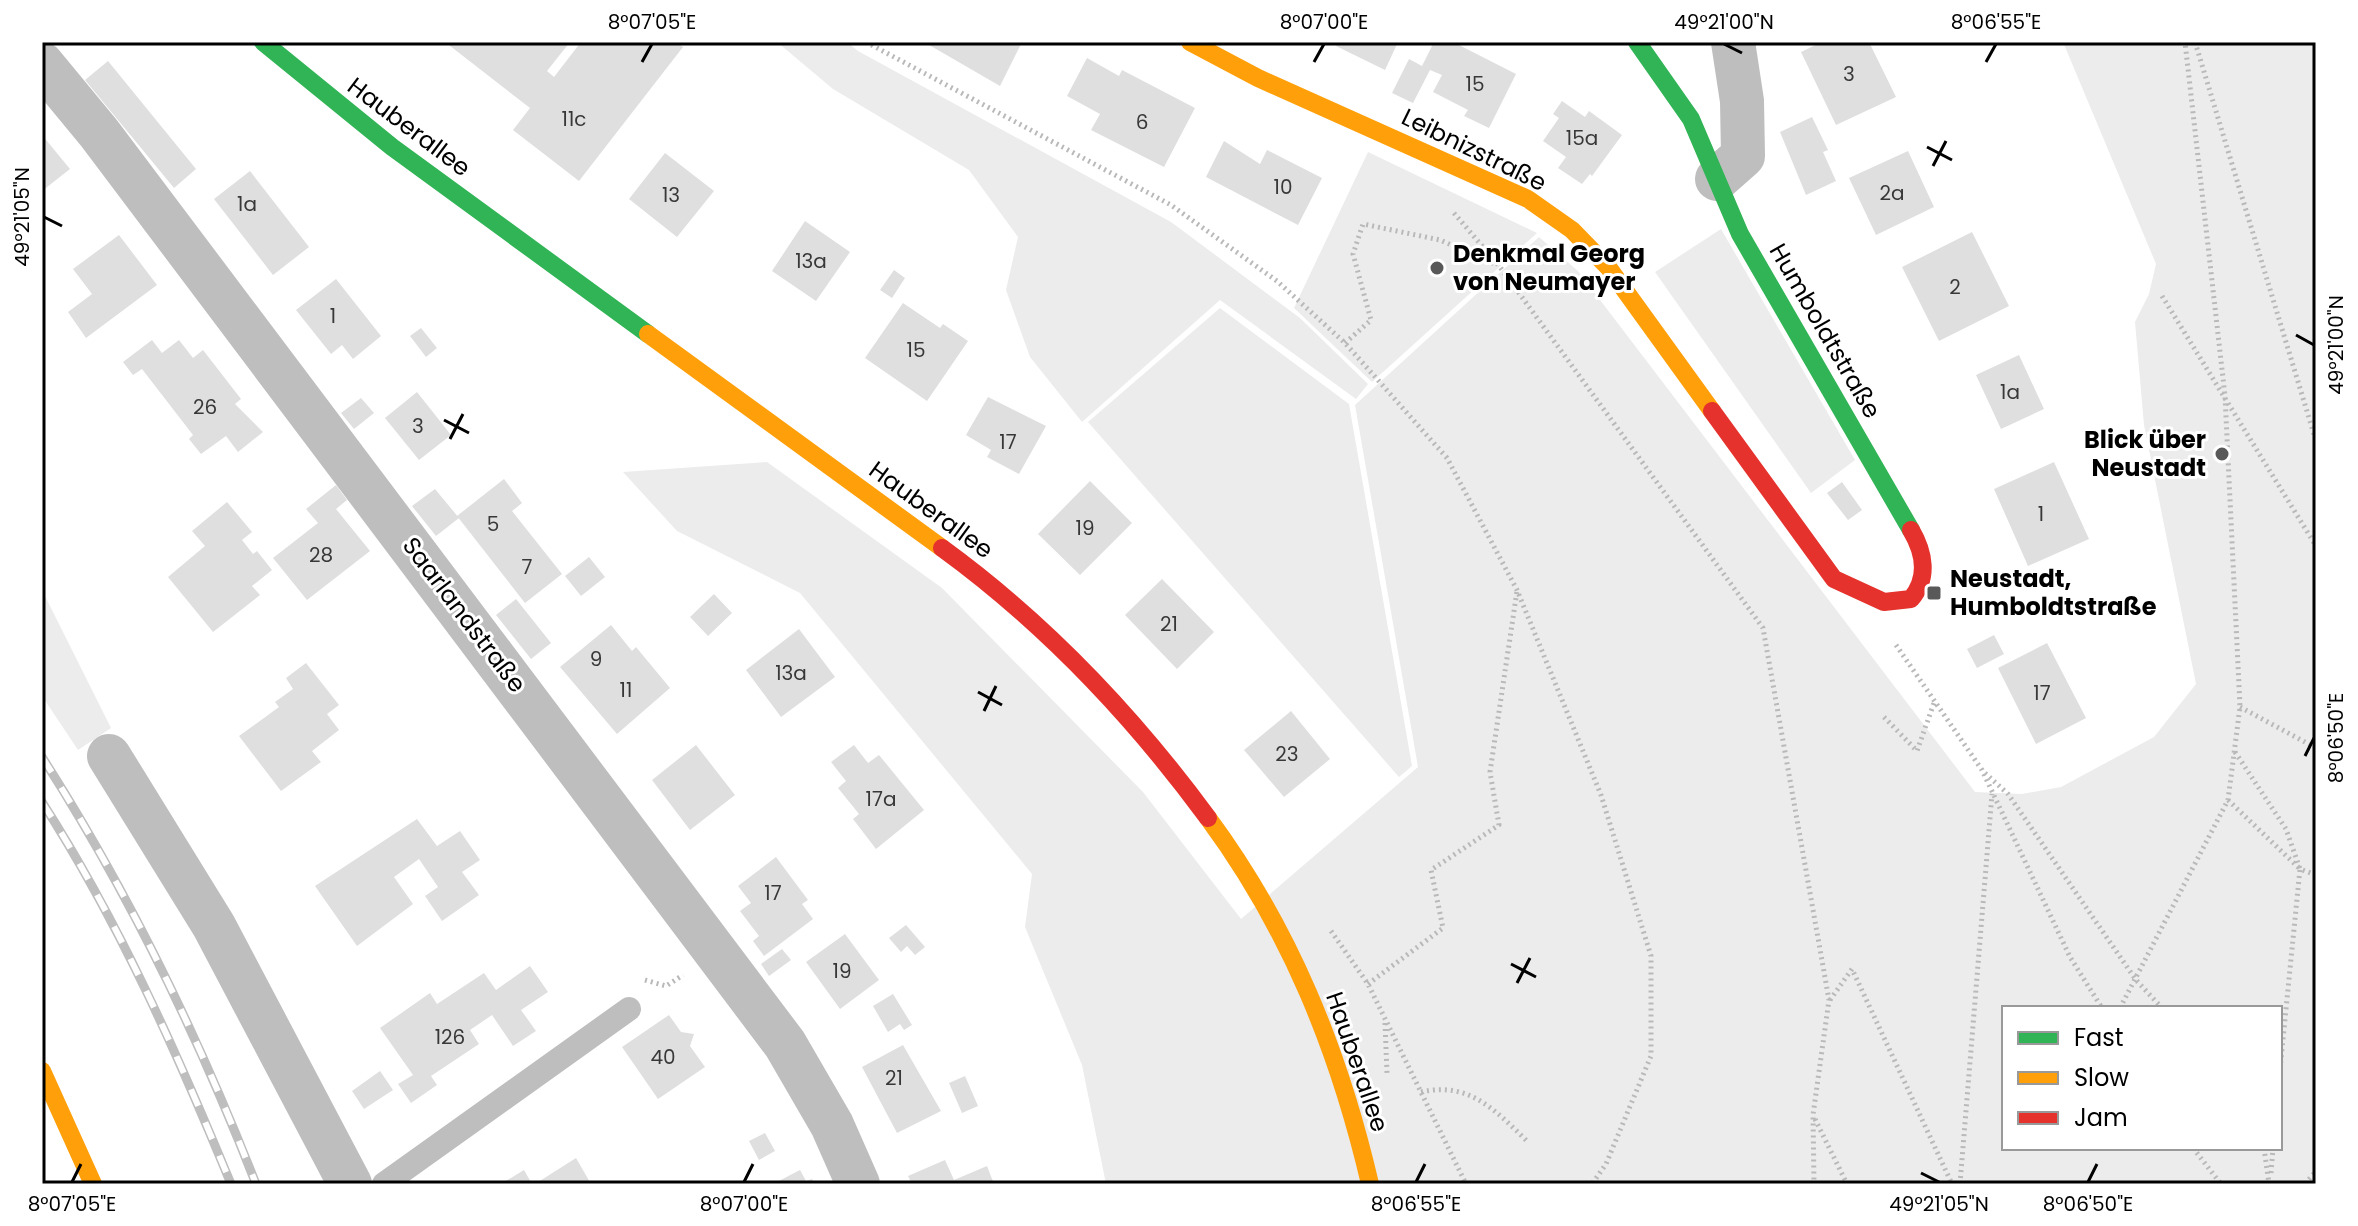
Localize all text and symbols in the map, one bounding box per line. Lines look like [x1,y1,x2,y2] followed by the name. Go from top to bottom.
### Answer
[608,8,696,36] text: 8°07'05"E
[1280,8,1368,36] text: 8°07'00"E
[1674,8,1774,36] text: 49°21'00"N
[1951,8,2041,36] text: 8°06'55"E
[1843,60,1855,88] house number: 3
[341,69,478,184] street label: Hauberallee
[1466,70,1484,98] house number: 15
[1396,100,1552,199] street label: Leibnizstraße
[562,105,586,133] house number: 11c
[1136,108,1148,136] house number: 6
[1566,124,1598,152] house number: 15a
[8,167,36,267] text: 49°21'05"N
[1274,173,1292,201] house number: 10
[1879,179,1905,207] house number: 2a
[662,181,680,209] house number: 13
[237,190,257,218] house number: 1a
[1453,237,1645,298] place label: Denkmal Georg von Neumayer
[1762,237,1889,424] street label: Humboldtstraße
[795,247,827,275] house number: 13a
[1428,259,1446,277] marker: Denkmal Georg von Neumayer
[1949,273,1961,301] house number: 2
[2322,295,2350,395] text: 49°21'00"N
[330,302,336,330] house number: 1
[907,336,925,364] house number: 15
[2000,378,2020,406] house number: 1a
[193,393,217,421] house number: 26
[412,412,424,440] house number: 3
[2084,423,2206,484] place label: Blick über Neustadt
[999,428,1017,456] house number: 17
[2213,445,2231,463] marker: Blick über Neustadt
[863,453,1000,566] street label: Hauberallee
[2038,500,2044,528] house number: 1
[487,510,499,538] house number: 5
[1076,514,1095,542] house number: 19
[395,530,534,699] street label: Saarlandstraße
[309,541,333,569] house number: 28
[522,553,533,581] house number: 7
[1950,562,2157,623] place label: Neustadt, Humboldtstraße
[1925,584,1943,602] marker: Neustadt, Humboldtstraße
[1160,610,1178,638] house number: 21
[590,645,602,673] house number: 9
[775,659,807,687] house number: 13a
[620,676,632,704] house number: 11
[2033,679,2051,707] house number: 17
[2322,693,2350,783] text: 8°06'50"E
[1275,740,1299,768] house number: 23
[866,785,896,813] house number: 17a
[764,879,782,907] house number: 17
[833,957,852,985] house number: 19
[1318,987,1397,1136] street label: Hauberallee
[2002,1006,2282,1150] legend
[2074,1021,2124,1054] text: Fast
[435,1023,465,1051] house number: 126
[650,1043,676,1071] house number: 40
[2074,1061,2129,1094] text: Slow
[885,1064,903,1092] house number: 21
[2074,1101,2128,1134] text: Jam
[28,1190,116,1218] text: 8°07'05"E
[700,1190,788,1218] text: 8°07'00"E
[1371,1190,1461,1218] text: 8°06'55"E
[1889,1190,1989,1218] text: 49°21'05"N
[2043,1190,2133,1218] text: 8°06'50"E

